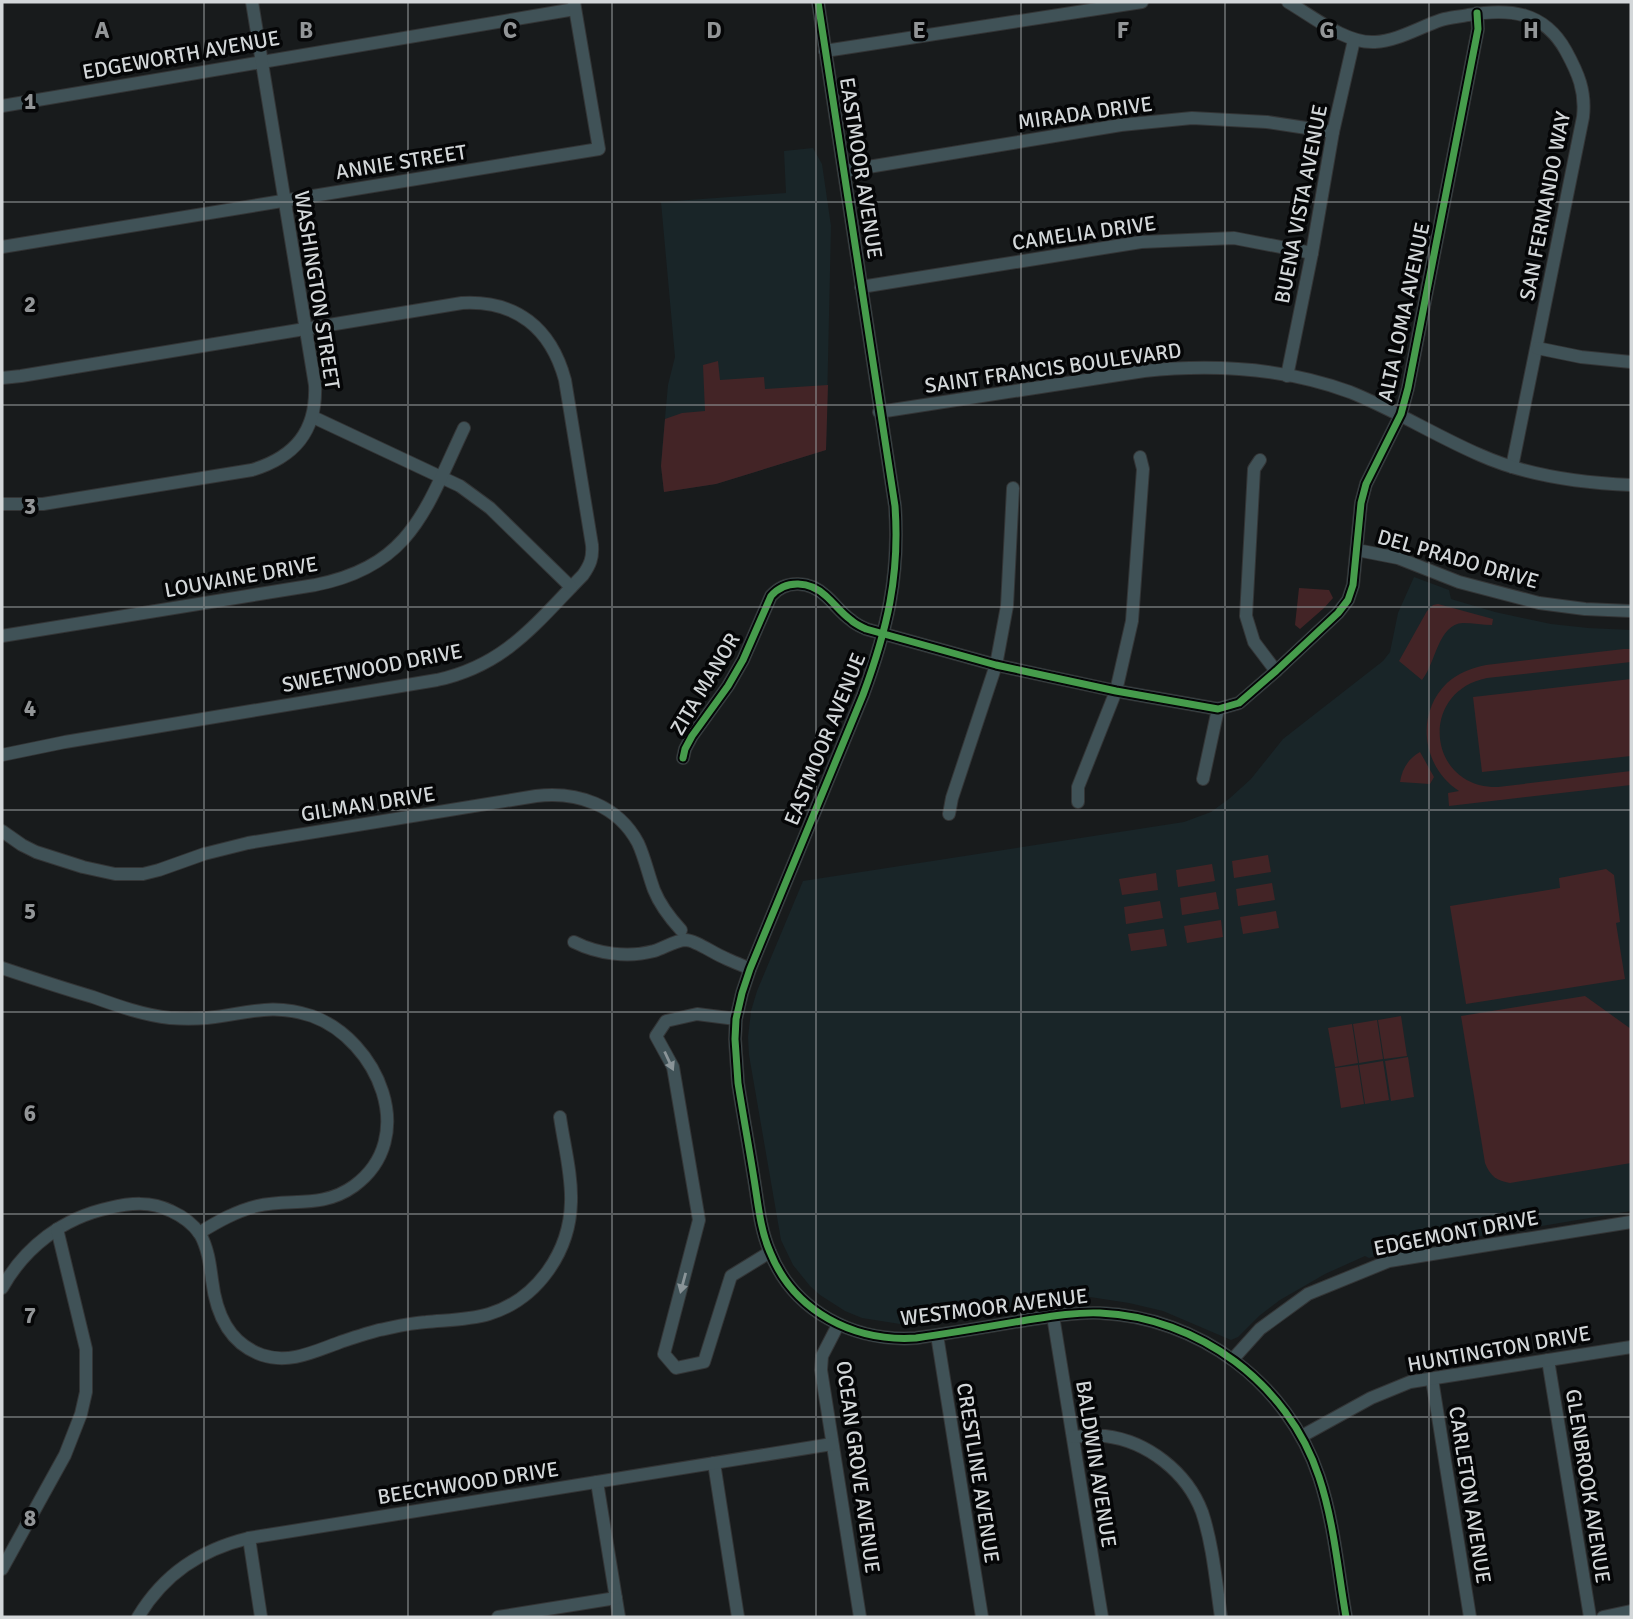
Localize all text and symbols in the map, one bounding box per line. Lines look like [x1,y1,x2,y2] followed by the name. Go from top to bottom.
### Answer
[299,16,313,45] text: B
[503,16,517,45] text: C
[706,16,722,45] text: D
[912,16,926,45] text: E
[1117,16,1129,45] text: F
[1319,16,1335,45] text: G
[1523,16,1539,45] text: H
[80,25,282,85] street label: EDGEWORTH AVENUE
[834,75,888,261] street label: EASTMOOR AVENUE
[24,87,36,116] text: 1
[1016,91,1154,135] street label: MIRADA DRIVE
[1269,102,1333,306] street label: BUENA VISTA AVENUE
[1514,109,1576,303] street label: SAN FERNANDO WAY
[334,139,469,185] street label: ANNIE STREET
[288,189,346,392] street label: WASHINGTON STREET
[1010,210,1158,256] street label: CAMELIA DRIVE
[1372,220,1436,404] street label: ALTA LOMA AVENUE
[24,290,36,319] text: 2
[923,337,1183,399] street label: SAINT FRANCIS BOULEVARD
[24,492,36,521] text: 3
[1374,524,1542,594] street label: DEL PRADO DRIVE
[162,551,320,603] street label: LOUVAINE DRIVE
[664,628,746,740] street label: ZITA MANOR
[280,638,464,698] street label: SWEETWOOD DRIVE
[779,649,871,829] street label: EASTMOOR AVENUE
[24,694,36,723] text: 4
[299,781,437,827] street label: GILMAN DRIVE
[24,897,36,926] text: 5
[663,1051,675,1071] one-way arrow
[24,1099,36,1128] text: 6
[1371,1204,1541,1262] street label: EDGEMONT DRIVE
[677,1272,688,1294] one-way arrow
[899,1283,1089,1331] street label: WESTMOOR AVENUE
[24,1301,36,1330] text: 7
[1405,1320,1593,1378] street label: HUNTINGTON DRIVE
[830,1359,886,1575] street label: OCEAN GROVE AVENUE
[1070,1379,1122,1549] street label: BALDWIN AVENUE
[951,1381,1005,1565] street label: CRESTLINE AVENUE
[1560,1387,1616,1585] street label: GLENBROOK AVENUE
[1443,1404,1497,1586] street label: CARLETON AVENUE
[376,1456,560,1510] street label: BEECHWOOD DRIVE
[24,1504,36,1533] text: 8

